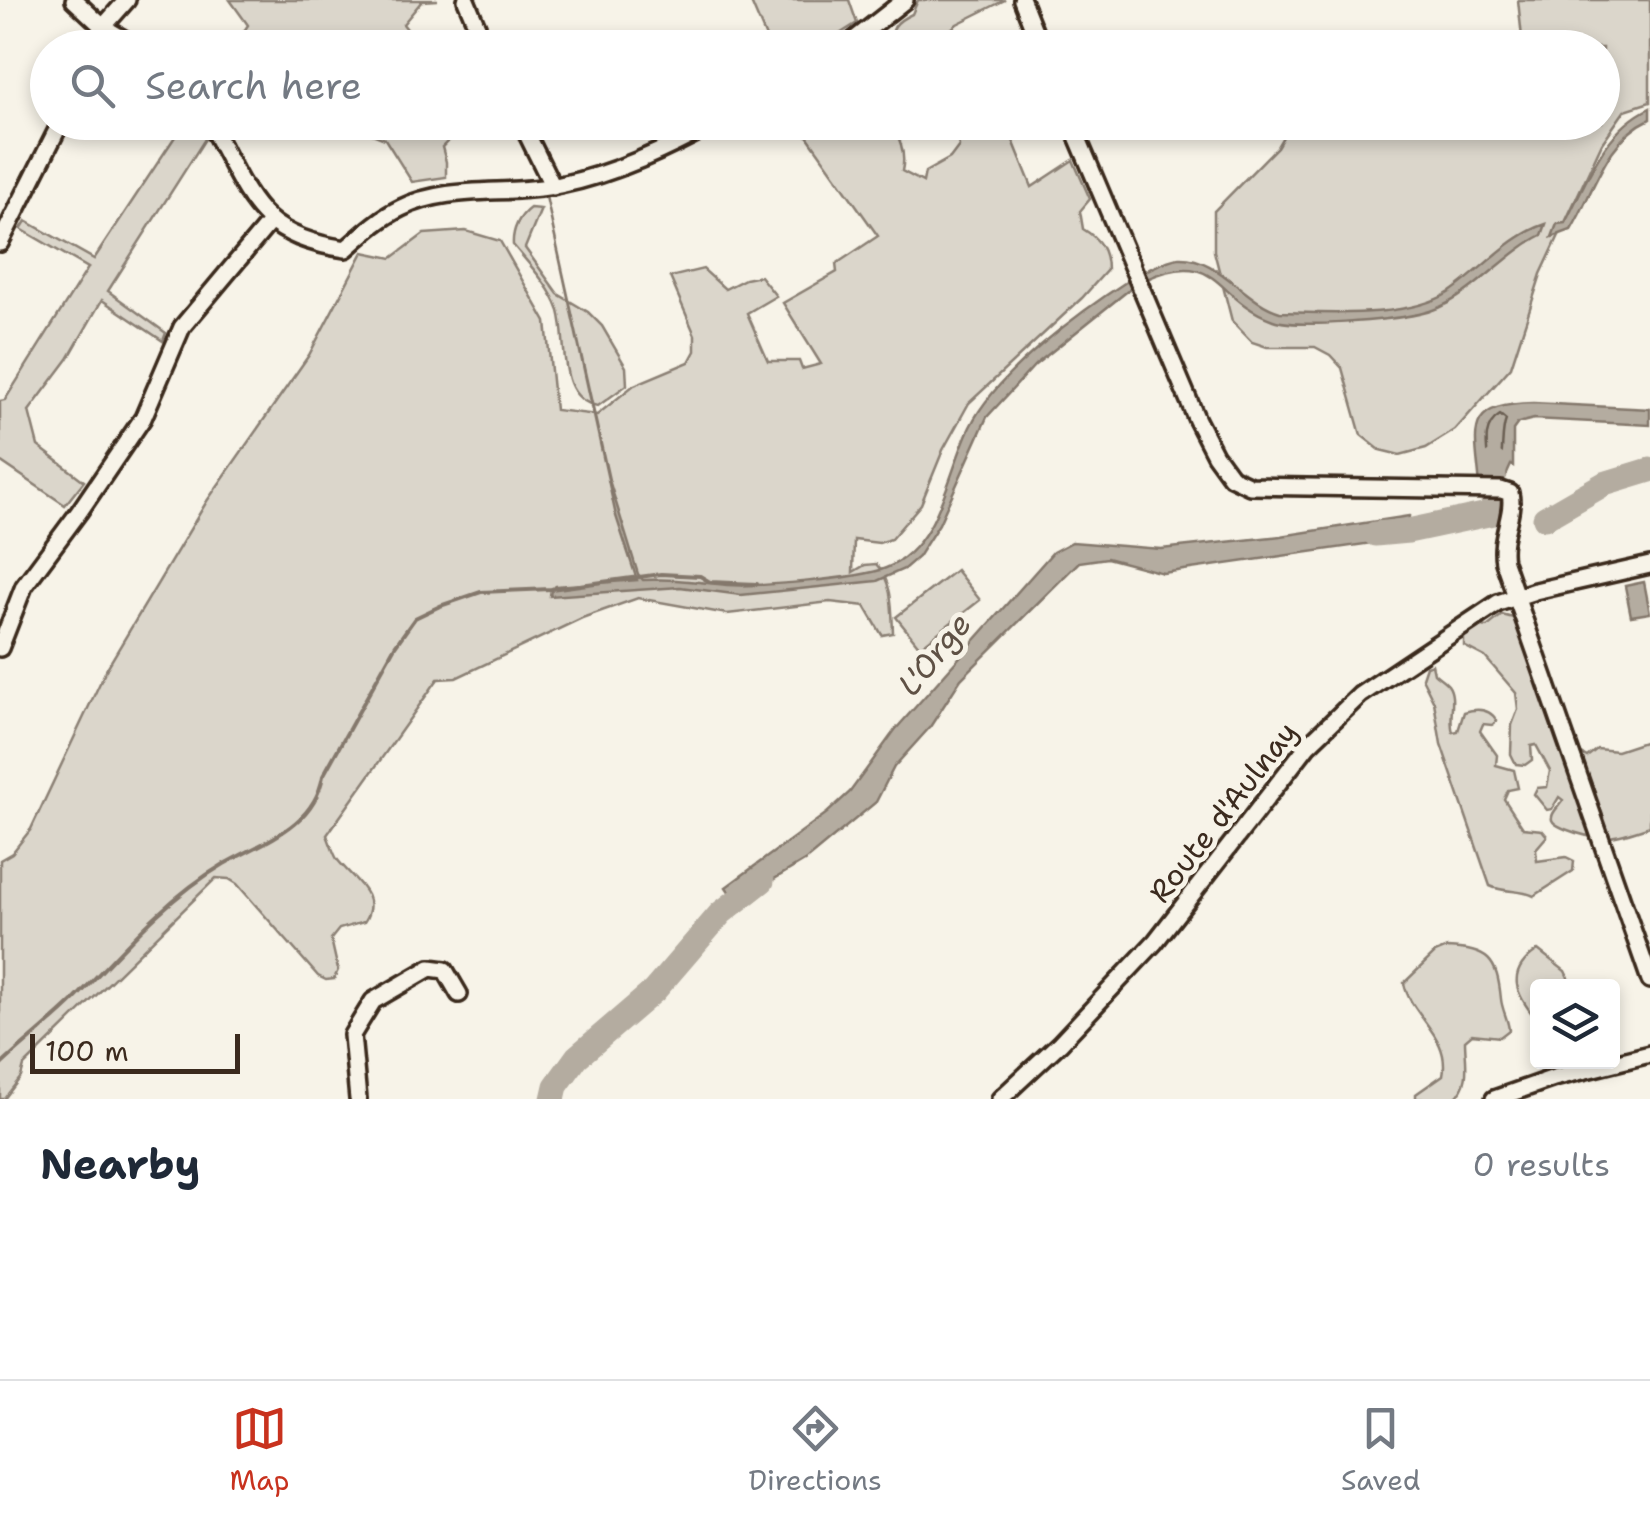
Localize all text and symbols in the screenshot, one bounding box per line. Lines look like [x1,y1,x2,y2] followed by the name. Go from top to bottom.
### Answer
[30,30,1620,140] search box
[65,58,120,113] icon: search
[145,60,362,111] text: Search here
[887,603,981,705] water label: L'Orge
[1139,713,1307,911] street label: Route d'Aulnay
[1530,979,1620,1069] map controls
[1530,979,1620,1069] button: layers
[30,1029,240,1074] scale bar
[45,1032,129,1070] text: 100 m
[40,1136,200,1192] text: Nearby
[1473,1143,1610,1186] text: 0 results
[230,1401,289,1499] tab: Map
[748,1401,882,1499] tab: Directions
[1341,1401,1420,1499] tab: Saved

